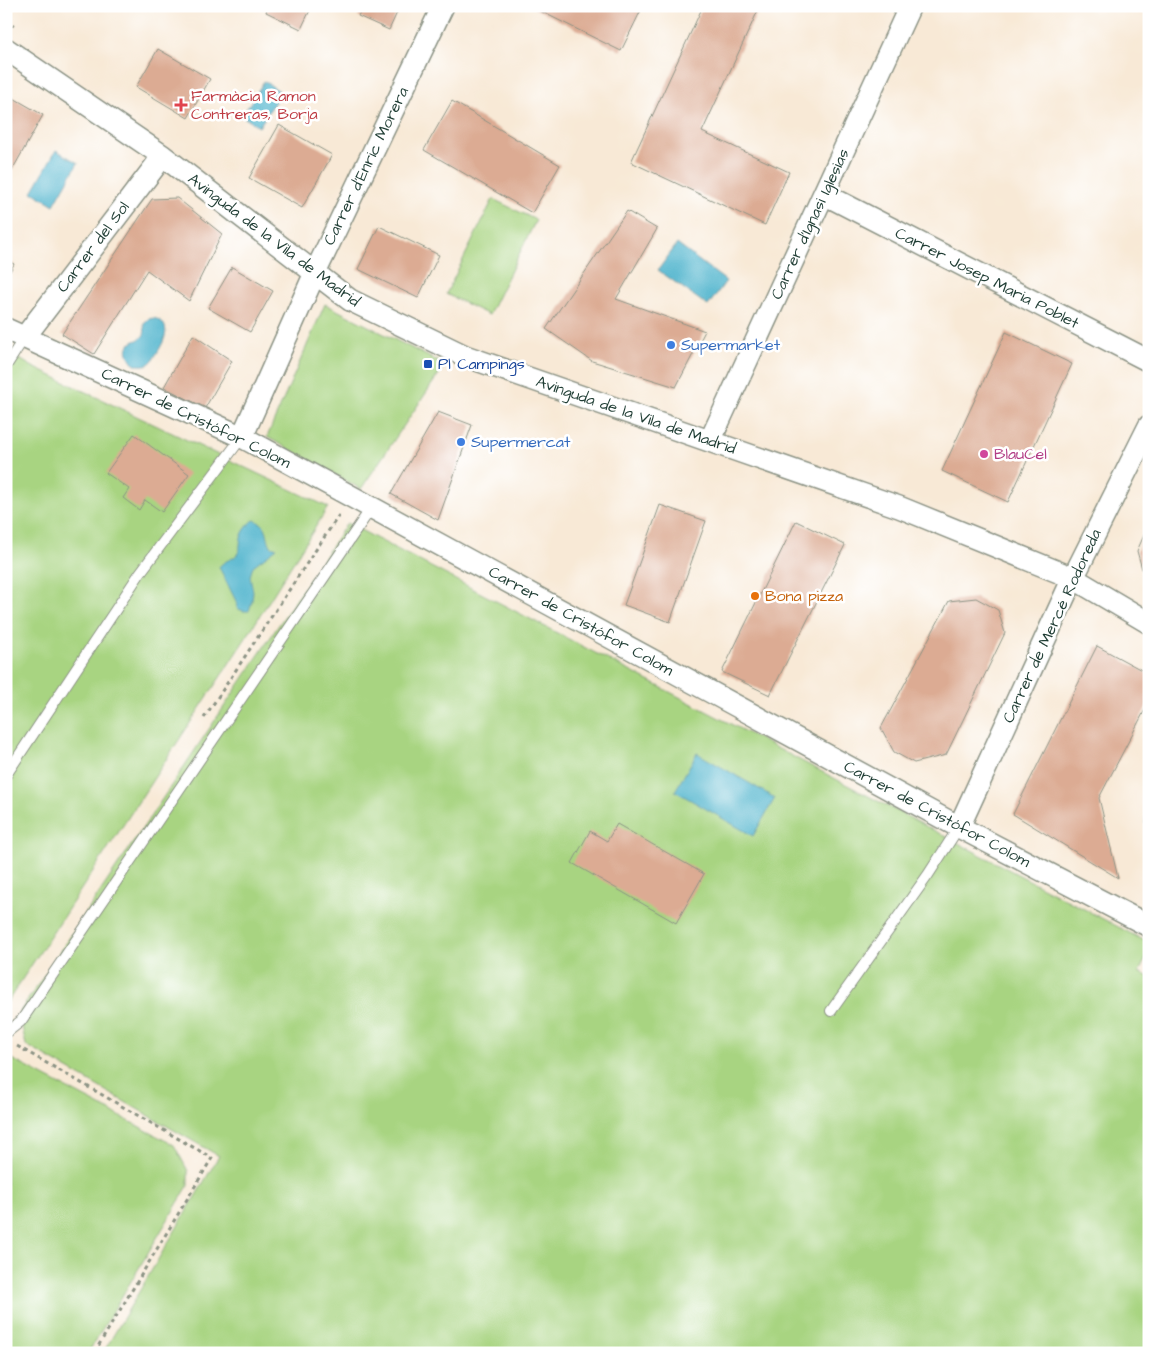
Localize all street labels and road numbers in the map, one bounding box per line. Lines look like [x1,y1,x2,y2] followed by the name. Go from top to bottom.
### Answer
[318,83,414,249] street label: Carrer d'Enric Morera
[765,145,856,303] street label: Carrer d'Ignasi Iglesias
[183,168,365,313] street label: Avinguda de la Vila de Madrid
[52,197,134,297] street label: Carrer del Sol
[891,222,1083,334] street label: Carrer Josep Maria Poblet
[98,362,295,474] street label: Carrer de Cristófor Colom
[533,370,739,461] street label: Avinguda de la Vila de Madrid
[997,525,1107,727] street label: Carrer de Mercé Rodoreda
[485,561,678,681] street label: Carrer de Cristófor Colom
[840,755,1035,873] street label: Carrer de Cristófor Colom

